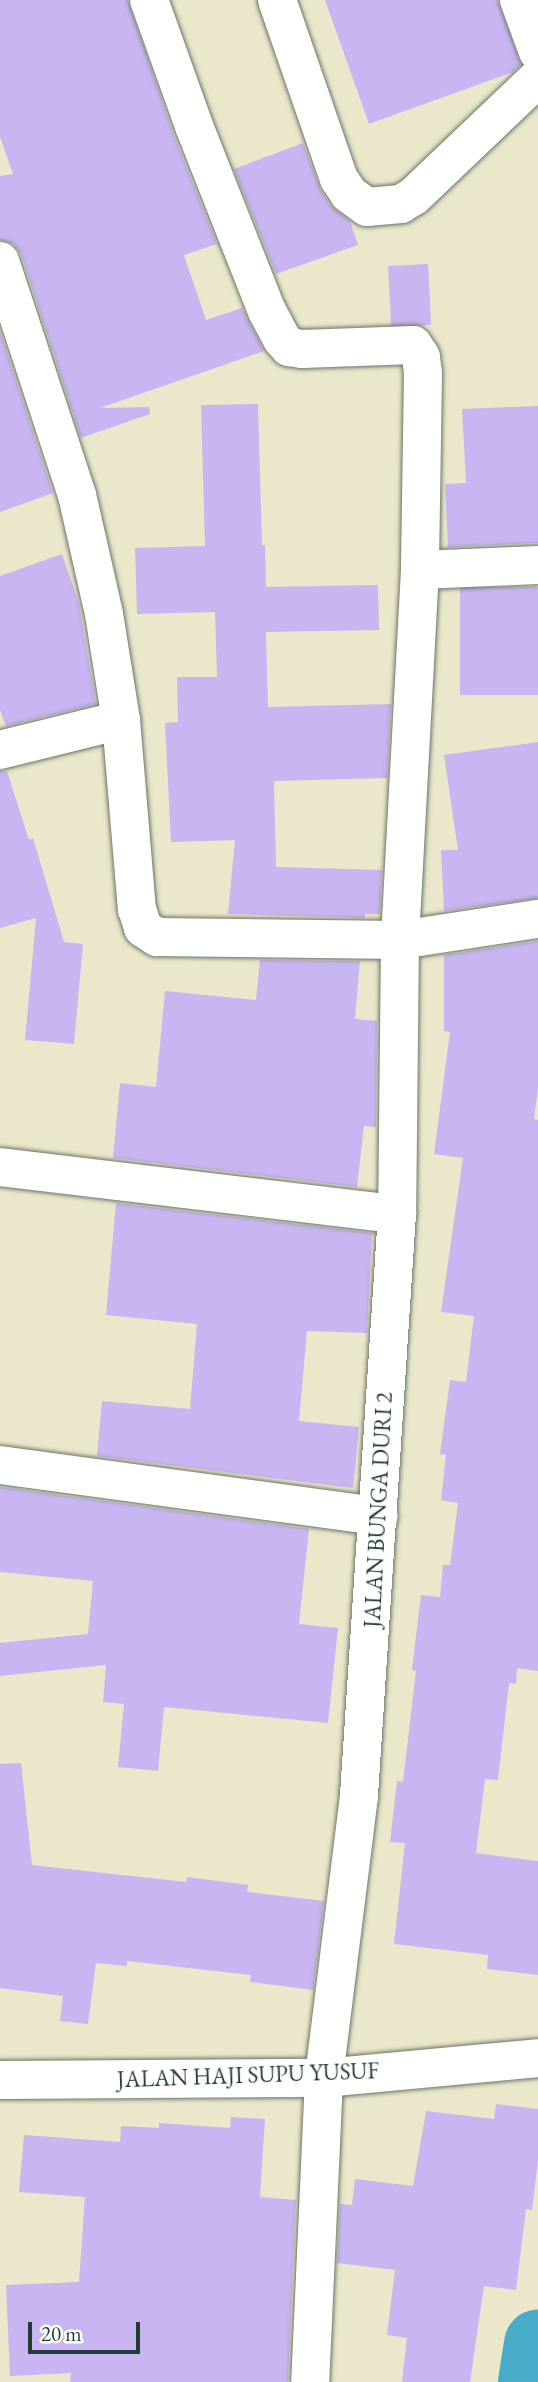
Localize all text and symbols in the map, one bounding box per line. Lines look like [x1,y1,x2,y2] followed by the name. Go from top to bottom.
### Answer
[358,1391,398,1629] street label: JALAN BUNGA DURI 2
[116,2057,380,2093] street label: JALAN HAJI SUPU YUSUF
[32,2308,144,2352] scale bar
[41,2320,82,2347] text: 20 m

